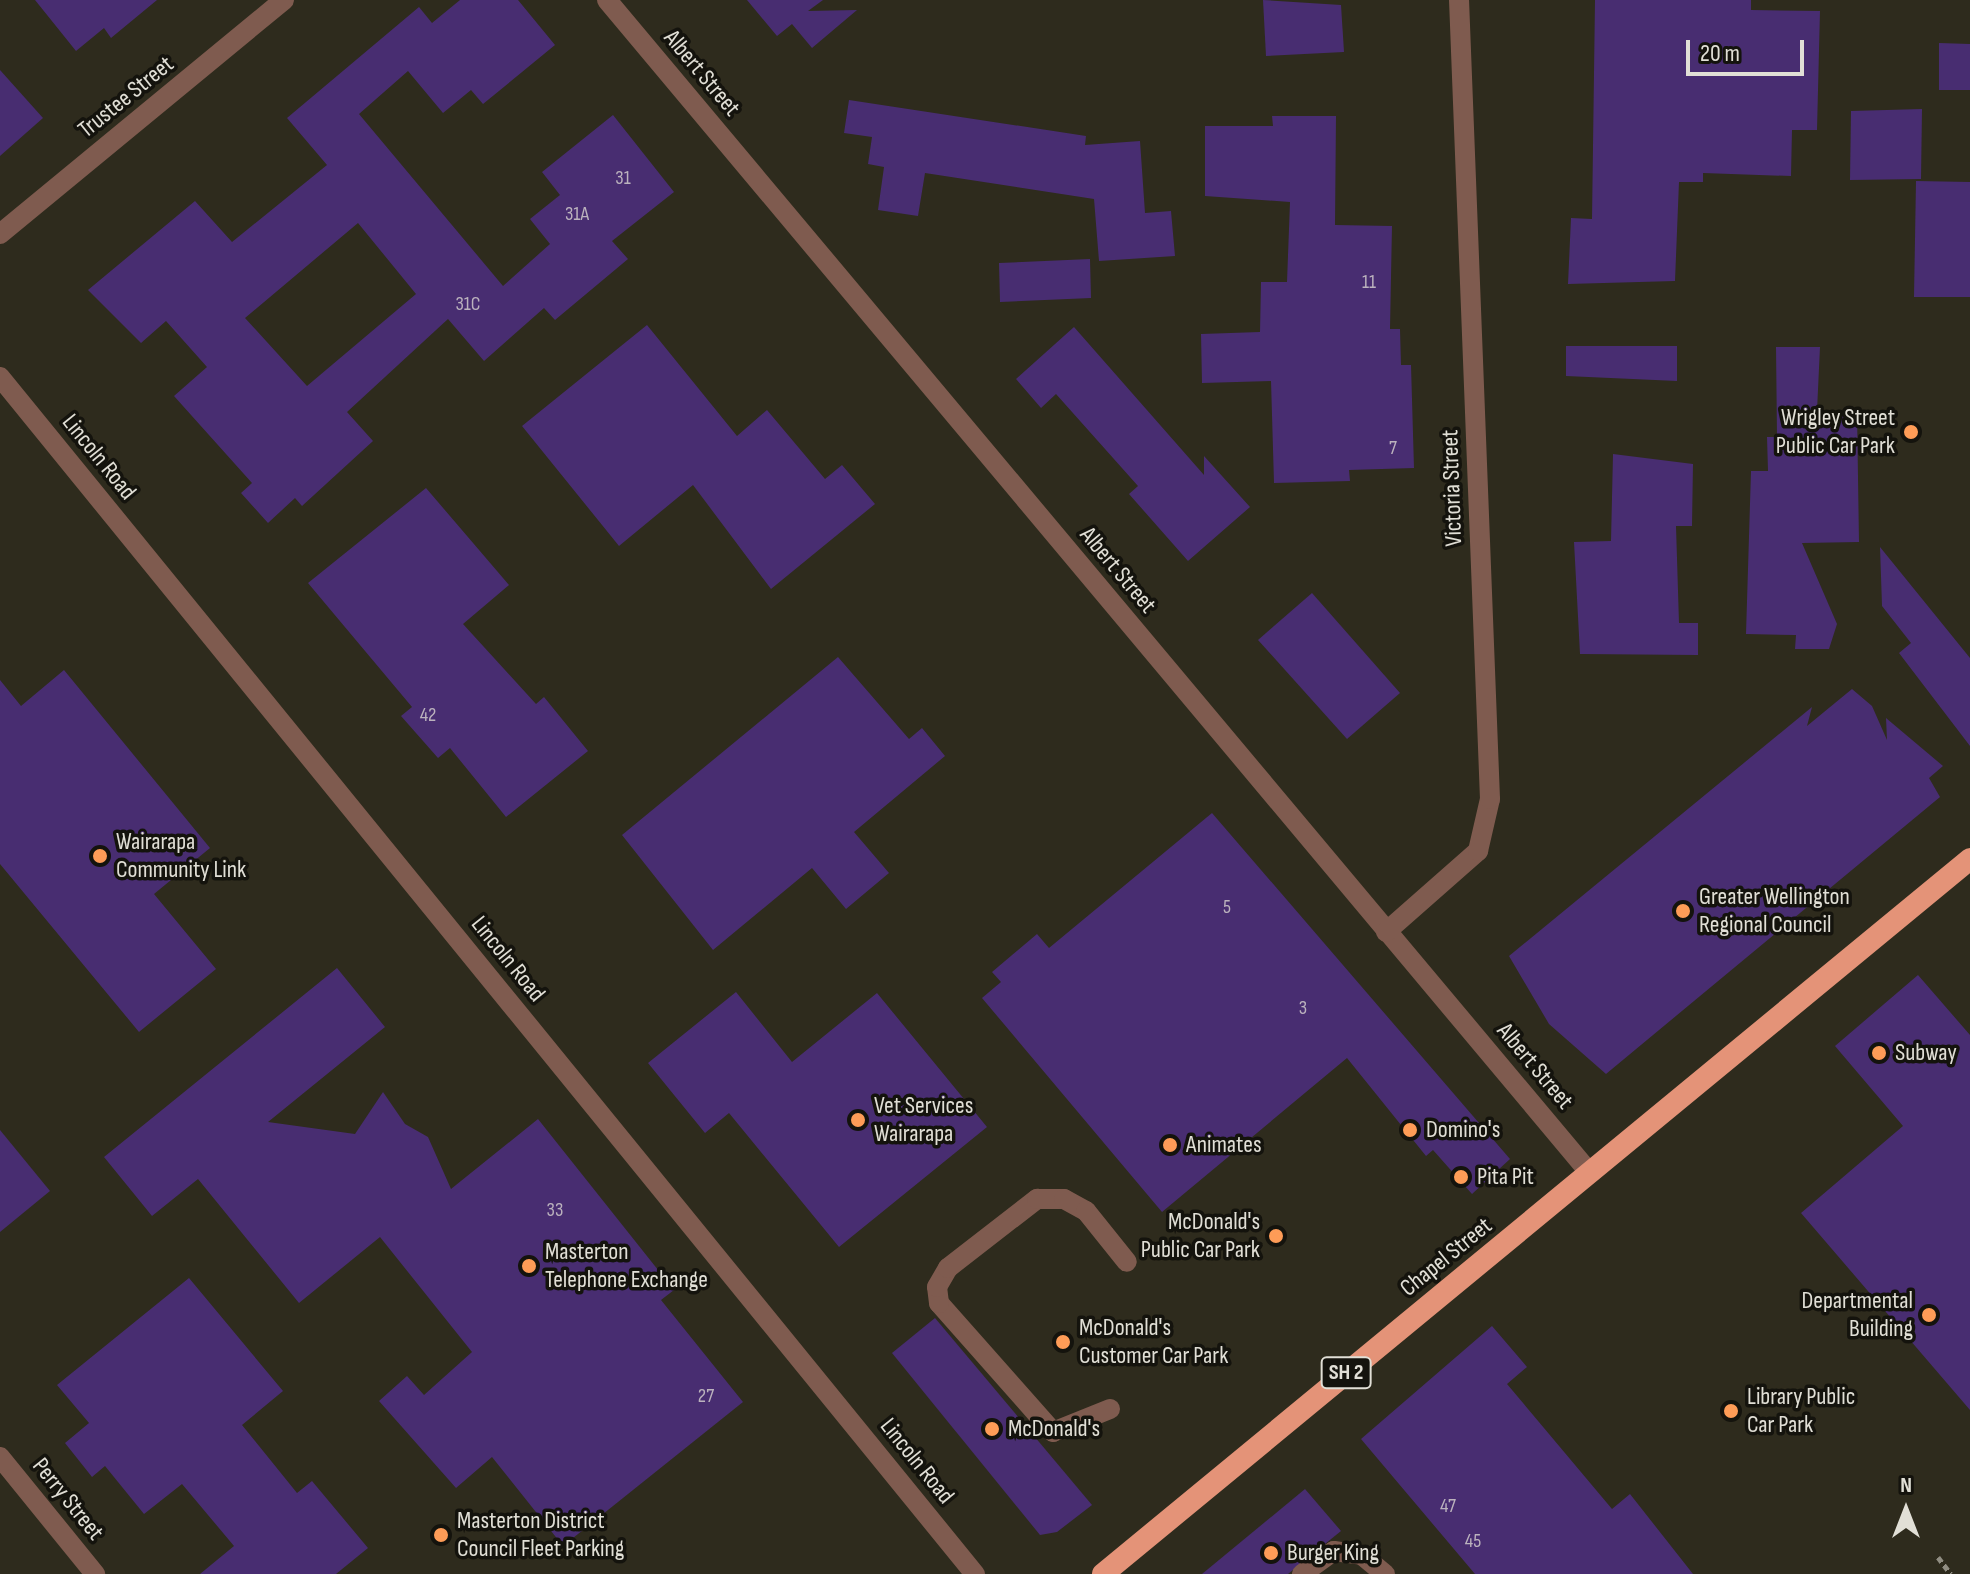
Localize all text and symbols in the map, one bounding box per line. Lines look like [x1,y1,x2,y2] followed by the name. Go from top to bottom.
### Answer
[658,24,746,122] street label: Albert Street
[1690,24,1808,74] scale bar
[1700,39,1740,68] text: 20 m
[72,50,180,144] street label: Trustee Street
[615,166,631,190] house number: 31
[565,202,589,226] house number: 31A
[1362,270,1376,294] house number: 11
[455,292,481,316] house number: 31C
[1776,404,1895,460] place label: Wrigley Street Public Car Park
[56,408,142,506] street label: Lincoln Road
[1902,423,1920,441] marker: Wrigley Street Public Car Park
[1436,429,1468,547] street label: Victoria Street
[1389,436,1397,460] house number: 7
[1074,521,1162,619] street label: Albert Street
[420,703,436,727] house number: 42
[116,828,246,884] place label: Wairarapa Community Link
[91,847,109,865] marker: Wairarapa Community Link
[1699,883,1850,939] place label: Greater Wellington Regional Council
[1223,895,1231,919] house number: 5
[1674,902,1692,920] marker: Greater Wellington Regional Council
[465,910,551,1008] street label: Lincoln Road
[1299,996,1307,1020] house number: 3
[1491,1017,1579,1115] street label: Albert Street
[1895,1039,1957,1067] place label: Subway
[1870,1044,1888,1062] marker: Subway
[874,1092,973,1148] place label: Vet Services Wairarapa
[849,1111,867,1129] marker: Vet Services Wairarapa
[1426,1116,1500,1144] place label: Domino's
[1401,1121,1419,1139] marker: Domino's
[1186,1131,1262,1159] place label: Animates
[1161,1136,1179,1154] marker: Animates
[1477,1163,1534,1191] place label: Pita Pit
[1452,1168,1470,1186] marker: Pita Pit
[547,1198,563,1222] house number: 33
[1141,1208,1260,1264] place label: McDonald's Public Car Park
[1394,1211,1498,1303] street label: Chapel Street
[1267,1227,1285,1245] marker: McDonald's Public Car Park
[545,1238,708,1294] place label: Masterton Telephone Exchange
[520,1257,538,1275] marker: Masterton Telephone Exchange
[1801,1287,1913,1343] place label: Departmental Building
[1920,1306,1938,1324] marker: Departmental Building
[1079,1314,1228,1370] place label: McDonald's Customer Car Park
[1054,1333,1072,1351] marker: McDonald's Customer Car Park
[1320,1355,1372,1391] road number: SH 2
[1747,1383,1855,1439] place label: Library Public Car Park
[698,1384,714,1408] house number: 27
[1722,1402,1740,1420] marker: Library Public Car Park
[874,1412,960,1510] street label: Lincoln Road
[1008,1415,1100,1443] place label: McDonald's
[983,1420,1001,1438] marker: McDonald's
[26,1452,110,1546] street label: Perry Street
[1866,1470,1946,1550] north arrow
[1900,1472,1912,1499] text: N
[1440,1494,1456,1518] house number: 47
[457,1507,624,1563] place label: Masterton District Council Fleet Parking
[432,1526,450,1544] marker: Masterton District Council Fleet Parking
[1465,1529,1481,1553] house number: 45
[1287,1539,1379,1567] place label: Burger King
[1262,1544,1280,1562] marker: Burger King

